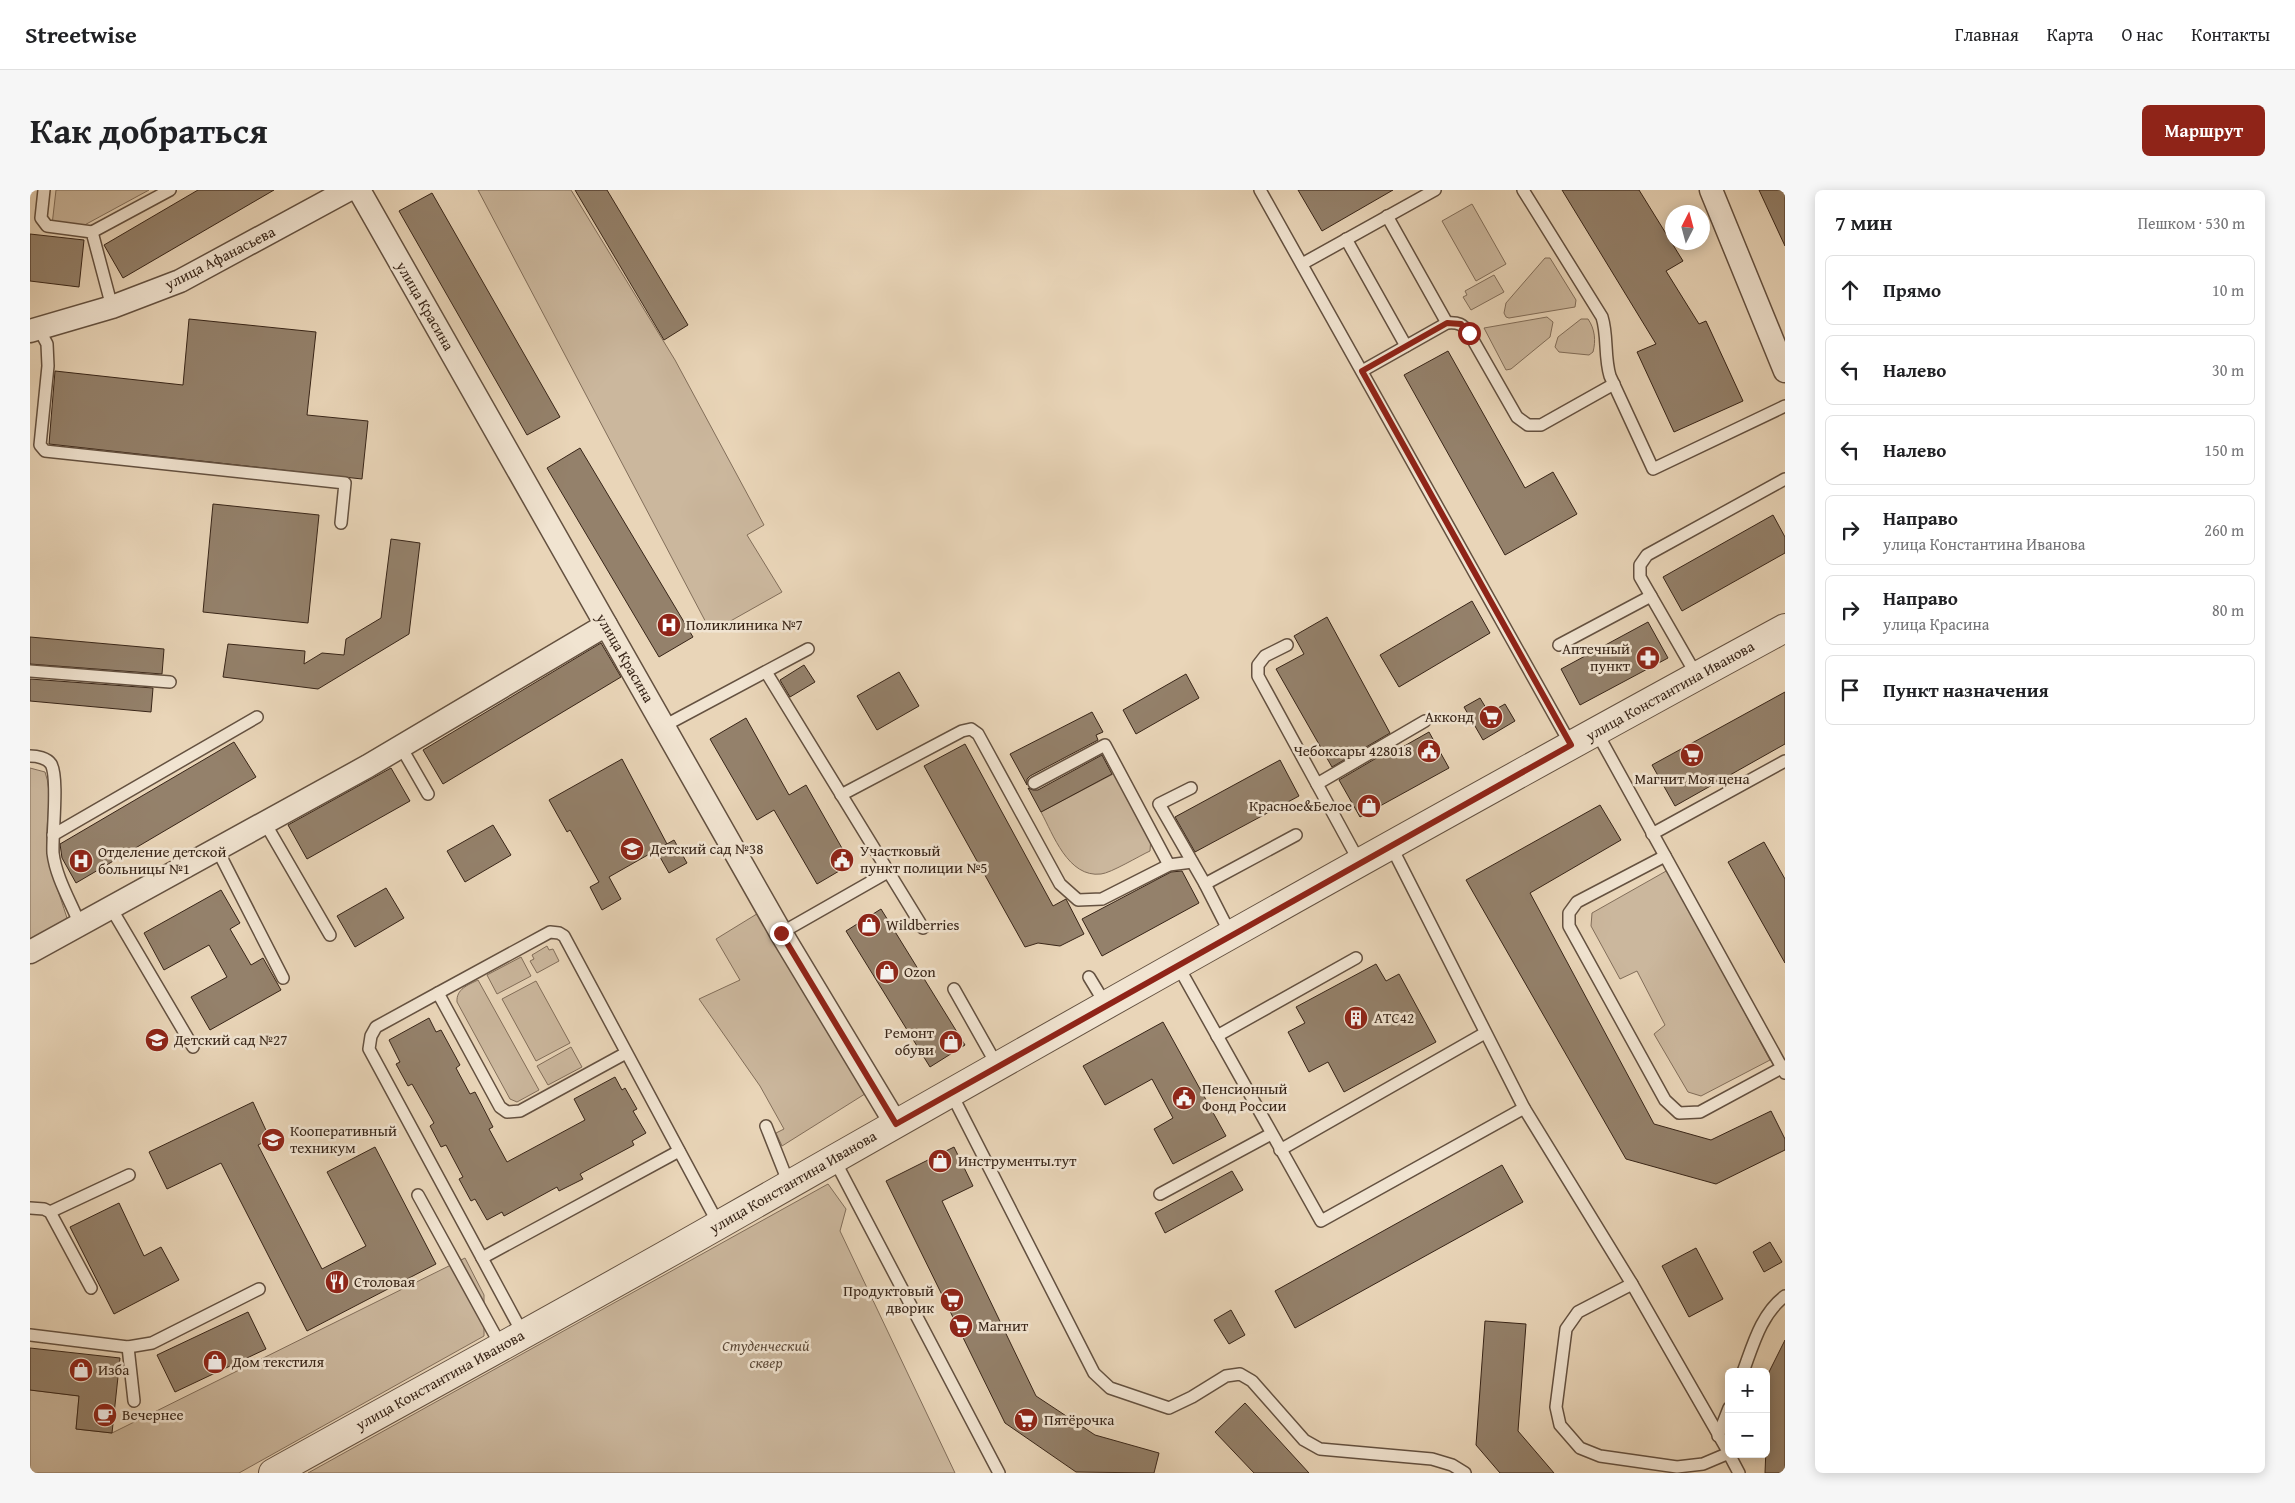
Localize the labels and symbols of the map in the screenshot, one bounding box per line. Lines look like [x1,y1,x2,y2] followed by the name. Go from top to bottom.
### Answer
[1665,205,1710,250] north arrow
[160,220,279,295] street label: улица Афанасьева
[391,256,460,355] street label: улица Красина
[1458,322,1481,345] route start
[591,608,660,707] street label: улица Красина
[656,612,682,638] hospital icon: Поликлиника №7
[686,614,803,635] place label: Поликлиника №7
[1581,635,1759,746] street label: улица Константина Иванова
[1562,638,1631,676] place label: Аптечный пункт
[1635,645,1661,671] pharmacy icon: Аптечный пункт
[1478,704,1504,730] supermarket icon: Акконд
[1425,706,1474,727] place label: Акконд
[1416,738,1442,764] public building icon: Чебоксары 428018
[1294,740,1412,761] place label: Чебоксары 428018
[1679,742,1705,768] supermarket icon: Магнит Моя цена
[1634,768,1750,789] place label: Магнит Моя цена
[1356,793,1382,819] shop icon: Красное&Белое
[1249,795,1352,816] place label: Красное&Белое
[619,836,645,862] school or university icon: Детский сад №38
[649,838,763,859] place label: Детский сад №38
[860,840,988,878] place label: Участковый пункт полиции №5
[98,841,226,879] place label: Отделение детской больницы №1
[829,847,855,873] public building icon: Участковый пункт полиции №5
[68,848,94,874] hospital icon: Отделение детской больницы №1
[856,912,882,938] shop icon: Wildberries
[886,914,960,935] place label: Wildberries
[770,922,793,945] route end
[874,959,900,985] shop icon: Ozon
[904,961,936,982] place label: Ozon
[1343,1005,1369,1031] building icon: АТС42
[1374,1007,1414,1028] place label: АТС42
[885,1022,935,1060] place label: Ремонт обуви
[144,1027,170,1053] school or university icon: Детский сад №27
[173,1029,287,1050] place label: Детский сад №27
[938,1029,964,1055] shop icon: Ремонт обуви
[1202,1078,1288,1116] place label: Пенсионный Фонд России
[1171,1085,1197,1111] public building icon: Пенсионный Фонд России
[290,1120,397,1158] place label: Кооперативный техникум
[704,1125,881,1239] street label: улица Константина Иванова
[260,1127,286,1153] school or university icon: Кооперативный техникум
[927,1148,953,1174] shop icon: Инструменты.тут
[958,1150,1077,1171] place label: Инструменты.тут
[324,1269,350,1295] restaurant icon: Столовая
[354,1271,415,1292] place label: Столовая
[843,1280,934,1318] place label: Продуктовый дворик
[939,1287,965,1313] supermarket icon: Продуктовый дворик
[948,1313,974,1339] supermarket icon: Магнит
[978,1315,1029,1336] place label: Магнит
[351,1324,529,1435] street label: улица Константина Иванова
[722,1335,810,1373] park label: Студенческий сквер
[202,1349,228,1375] shop icon: Дом текстиля
[231,1351,324,1372] place label: Дом текстиля
[68,1357,94,1383] shop icon: Изба
[98,1359,130,1380] place label: Изба
[92,1402,118,1428] cafe icon: Вечернее
[122,1404,183,1425] place label: Вечернее
[1013,1407,1039,1433] supermarket icon: Пятёрочка
[1044,1409,1115,1430] place label: Пятёрочка

